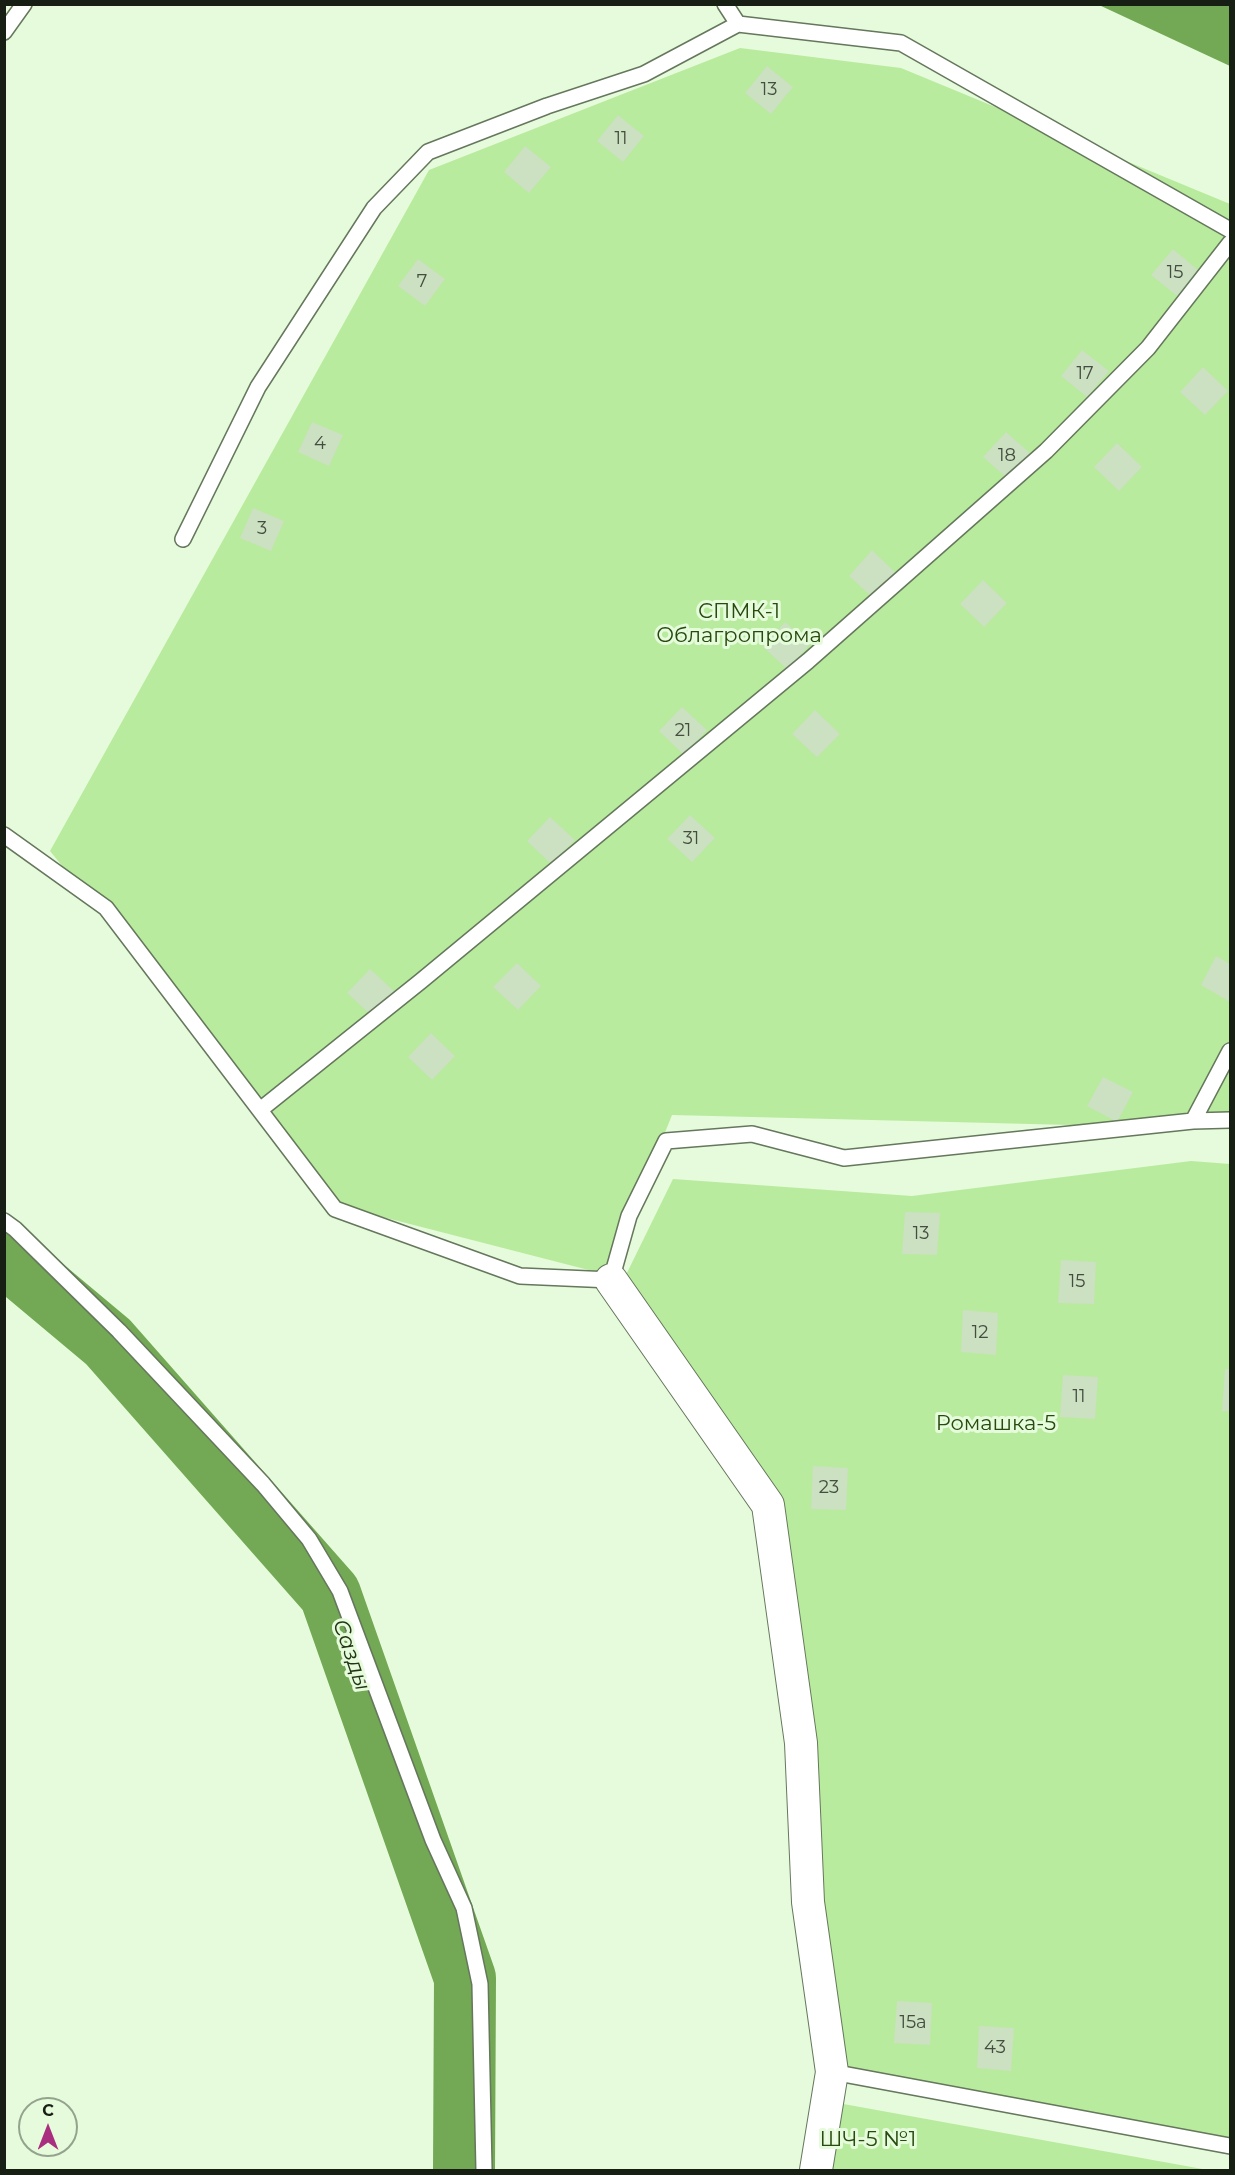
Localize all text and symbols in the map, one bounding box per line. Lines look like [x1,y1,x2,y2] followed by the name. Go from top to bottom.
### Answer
[761,79,777,101] house number: 13
[615,128,627,150] house number: 11
[1167,262,1183,284] house number: 15
[417,271,427,293] house number: 7
[1076,363,1094,385] house number: 17
[314,433,326,455] house number: 4
[998,445,1016,467] house number: 18
[257,518,267,540] house number: 3
[656,599,822,649] park label: СПМК-1 Облагропрома
[675,720,691,742] house number: 21
[683,828,699,850] house number: 31
[913,1223,929,1245] house number: 13
[1069,1271,1085,1293] house number: 15
[972,1322,988,1344] house number: 12
[1073,1386,1085,1408] house number: 11
[936,1411,1056,1437] park label: Ромашка-5
[819,1477,839,1499] house number: 23
[326,1616,376,1694] water label: Сазды
[899,2012,927,2034] house number: 15а
[984,2037,1006,2059] house number: 43
[18,2097,78,2157] north arrow
[42,2101,54,2120] text: С
[820,2127,916,2153] park label: ШЧ-5 №1

